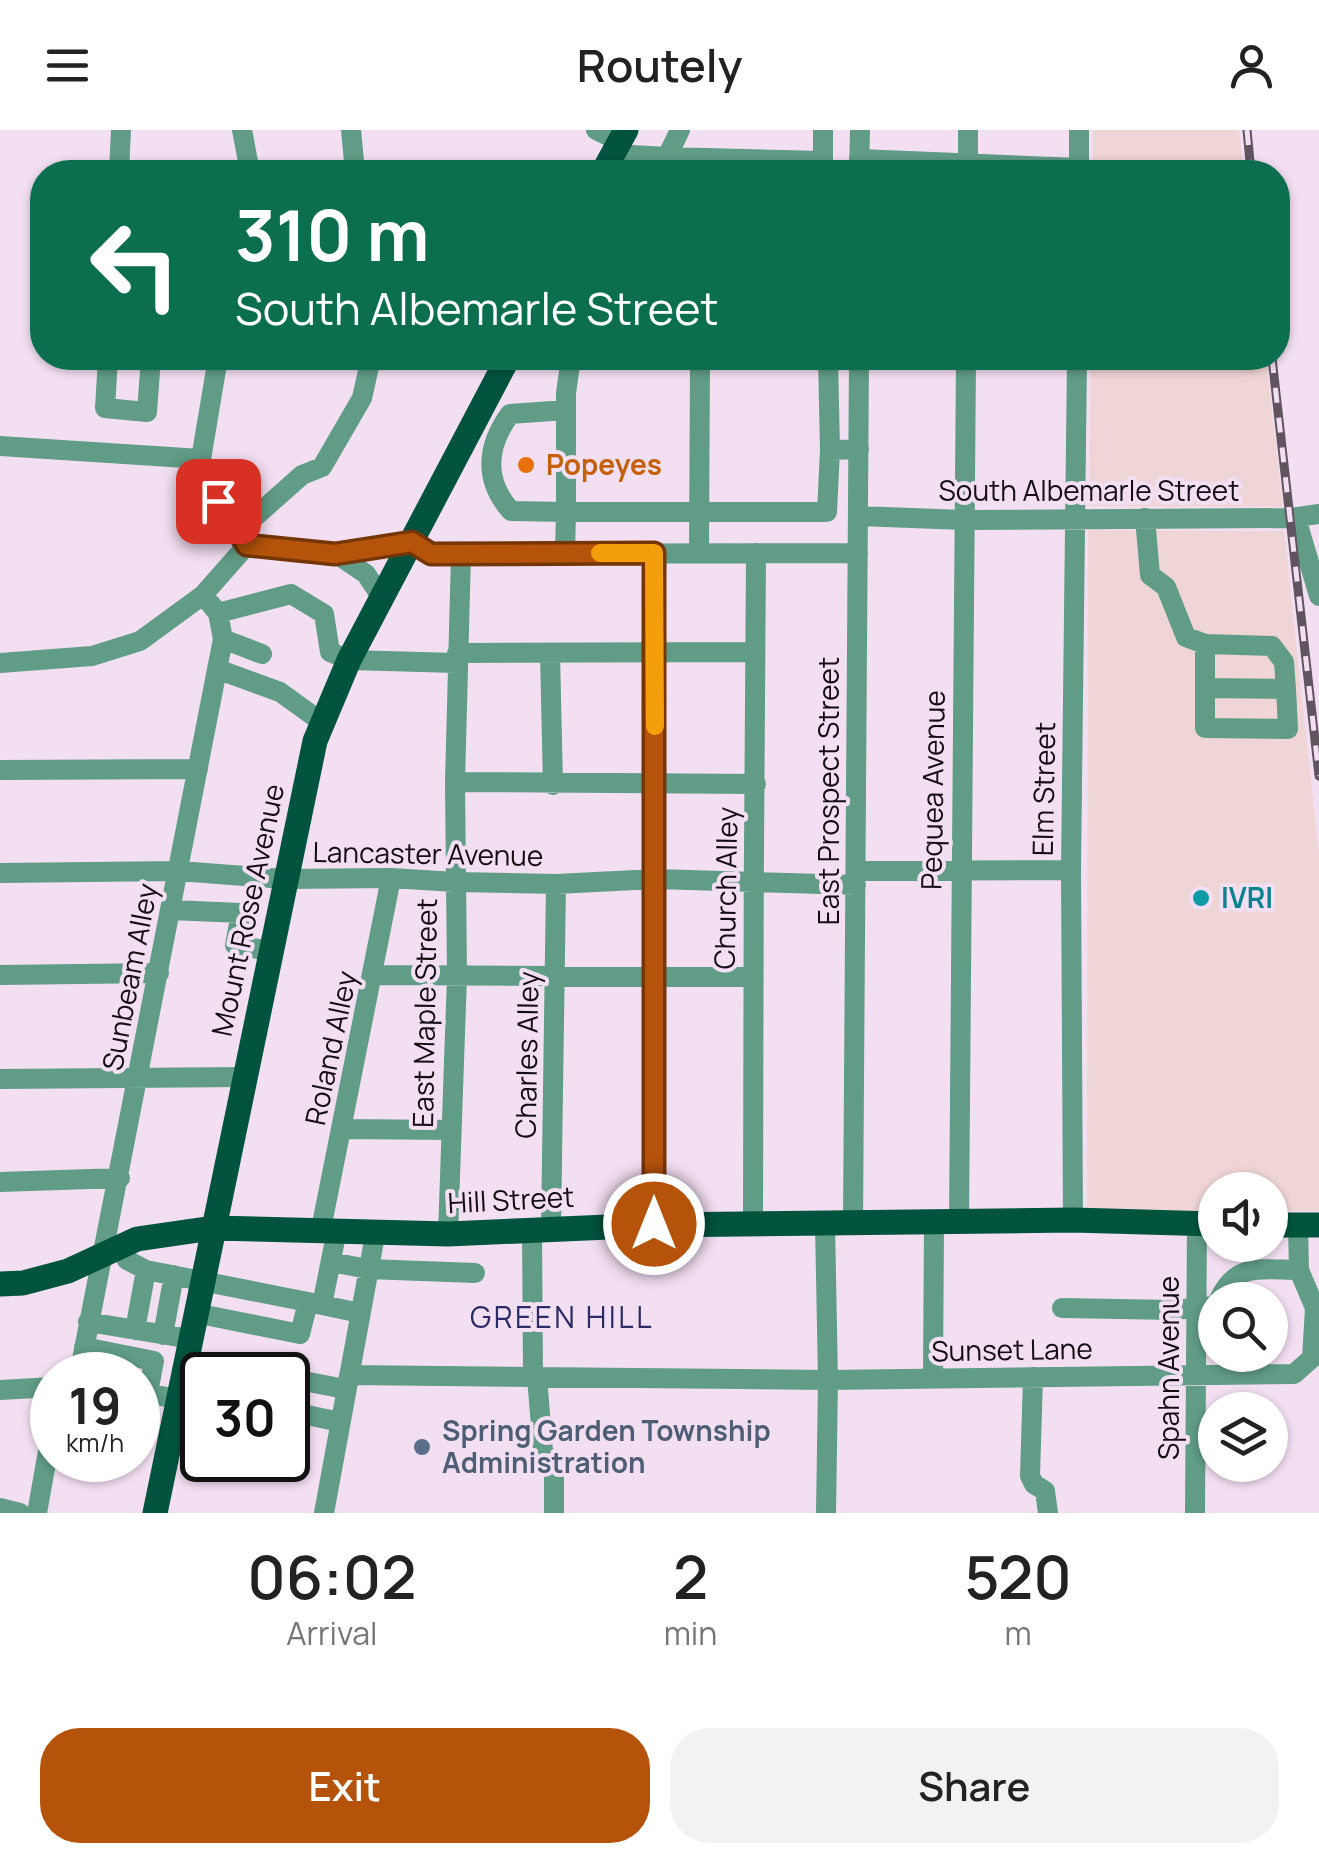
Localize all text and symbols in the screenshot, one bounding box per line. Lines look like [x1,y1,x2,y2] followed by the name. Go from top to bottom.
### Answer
[577,34,742,96] text: Routely
[40,38,95,93] icon: menu
[1224,38,1279,93] icon: person
[235,186,429,282] text: 310 m
[70,200,200,330] icon: left
[235,277,718,339] text: South Albemarle Street
[546,445,662,483] place label: Popeyes
[515,454,537,476] marker: Popeyes
[176,459,261,544] pin
[939,471,1239,509] street label: South Albemarle Street
[191,474,246,529] icon: arrive
[809,657,847,925] street label: East Prospect Street
[911,690,953,890] street label: Pequea Avenue
[1023,722,1063,856] street label: Elm Street
[202,780,292,1039] street label: Mount Rose Avenue
[705,806,745,970] street label: Church Alley
[312,832,544,874] street label: Lancaster Avenue
[1221,878,1273,916] place label: IVRI
[92,880,166,1074] street label: Sunbeam Alley
[1190,887,1212,909] marker: IVRI
[403,898,445,1128] street label: East Maple Street
[295,967,365,1128] street label: Roland Alley
[506,971,546,1139] street label: Charles Alley
[602,1172,706,1276] position arrow
[1198,1172,1288,1482] map controls
[1198,1172,1288,1262] button: sound
[447,1177,575,1221] street label: Hill Street
[1149,1276,1187,1460] street label: Spahn Avenue
[1198,1282,1288,1372] button: search
[470,1296,654,1337] district label: GREEN HILL
[931,1329,1093,1369] street label: Sunset Lane
[180,1352,310,1482] speed limit sign: 30
[69,1371,121,1439] text: 19
[1198,1392,1288,1482] button: layers
[442,1411,771,1481] place label: Spring Garden Township Administration
[66,1425,124,1460] text: km/h
[411,1436,433,1458] marker: Spring Garden Township Administration
[247,1535,416,1617] text: 06:02
[673,1535,708,1617] text: 2
[965,1535,1072,1617] text: 520
[286,1611,378,1655] text: Arrival
[664,1611,717,1655] text: min
[1005,1611,1032,1655] text: m
[40,1728,650,1843] button: Exit
[670,1728,1279,1843] button: Share

